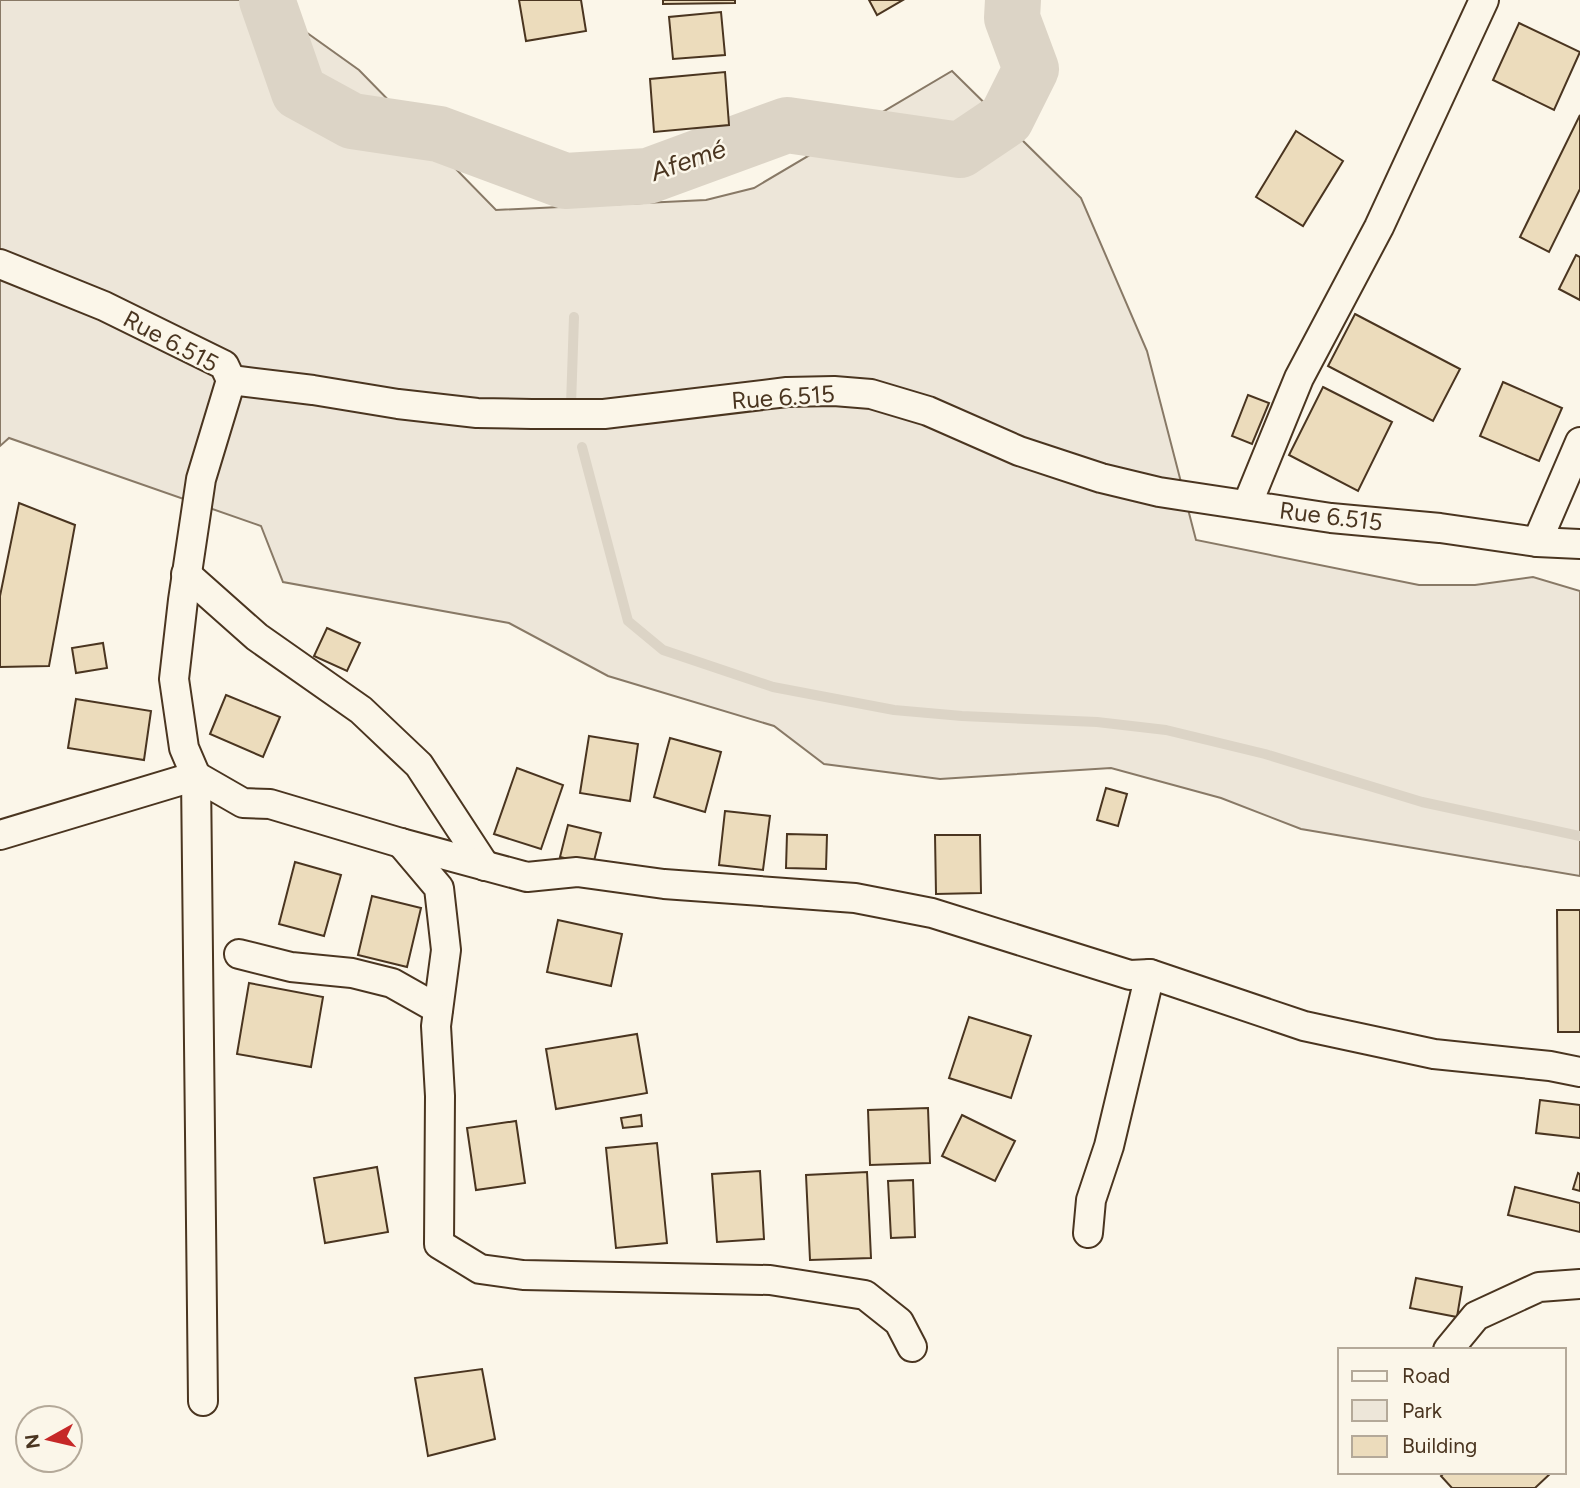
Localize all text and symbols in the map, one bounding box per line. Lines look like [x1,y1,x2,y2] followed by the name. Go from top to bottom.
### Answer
[645,132,730,188] water label: Afemé
[118,304,224,378] street label: Rue 6.515
[730,379,836,415] street label: Rue 6.515
[1278,495,1384,537] street label: Rue 6.515
[1338,1348,1566,1474] legend
[1402,1363,1450,1388] text: Road
[1402,1398,1443,1423] text: Park
[14,1404,84,1474] north arrow
[20,1432,45,1450] text: N
[1402,1433,1477,1458] text: Building

